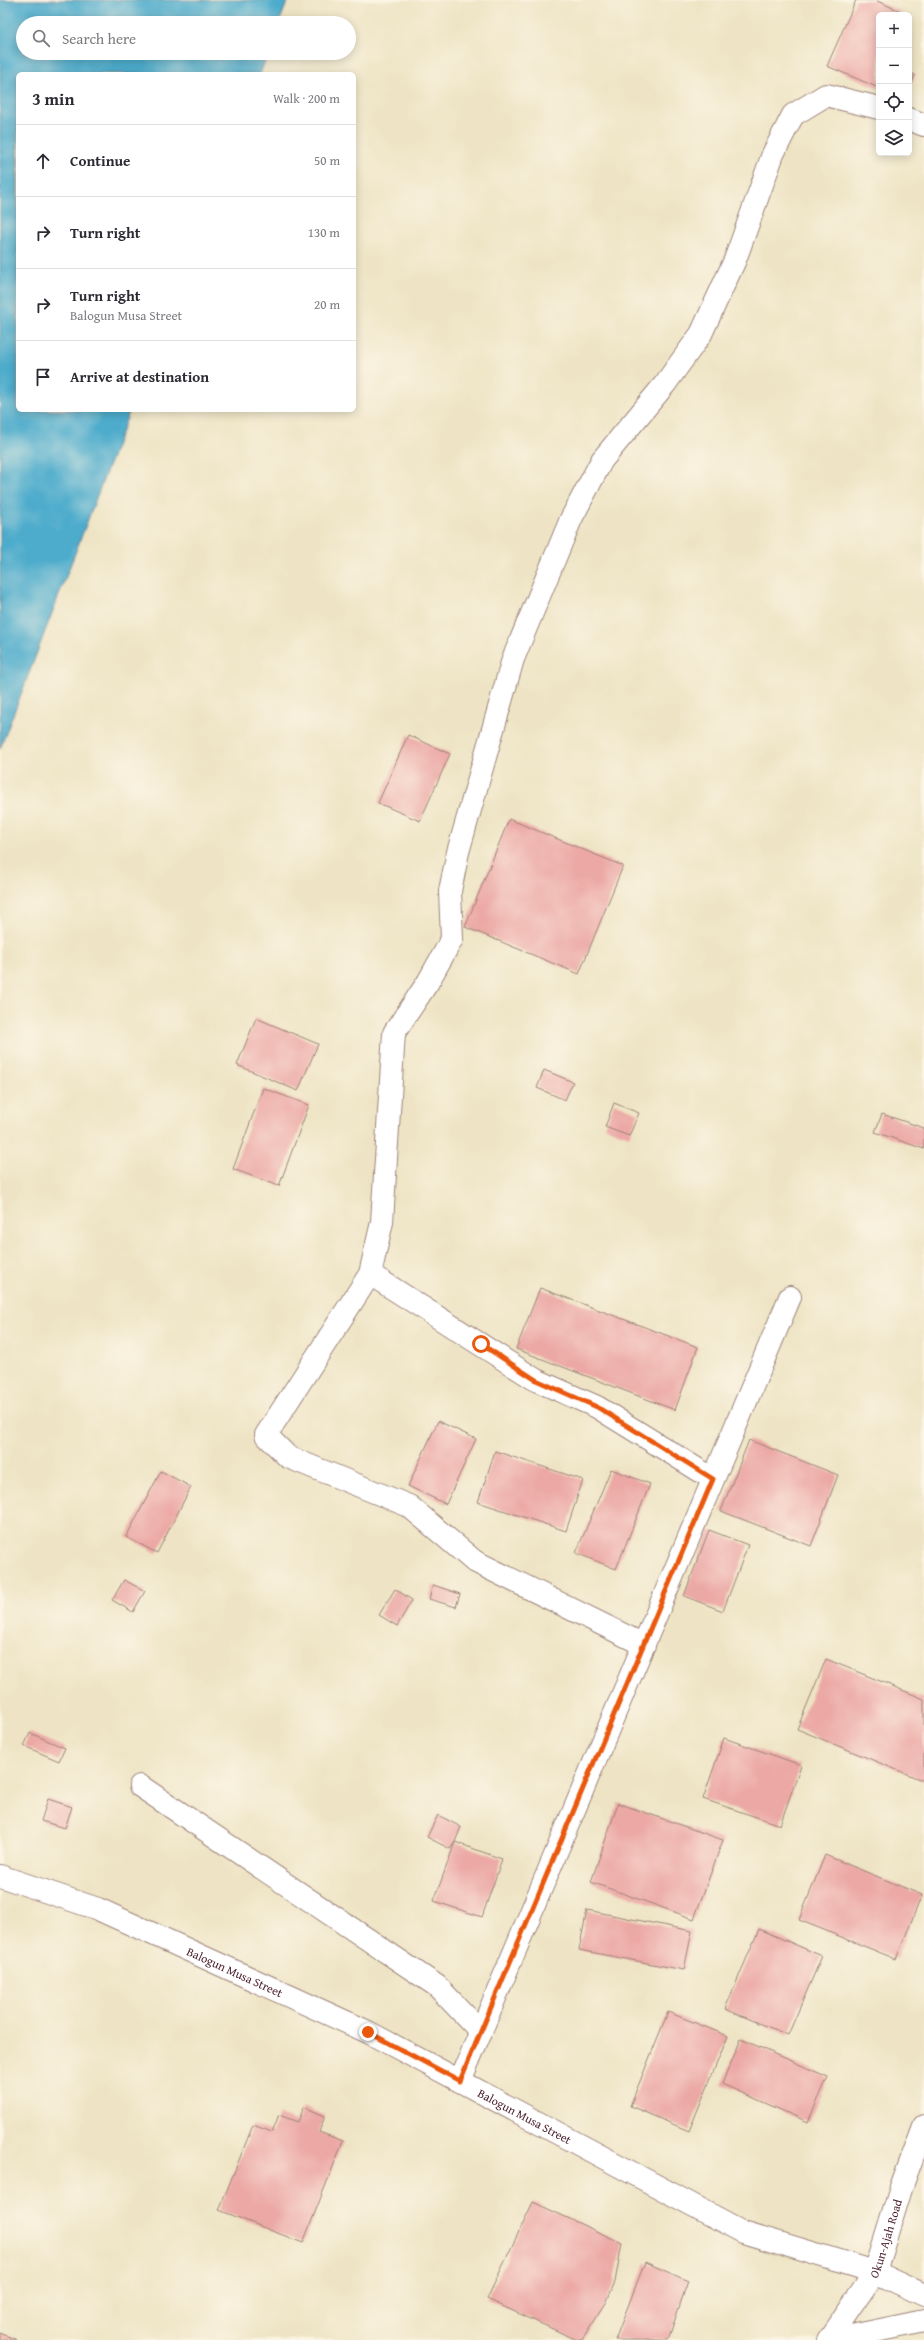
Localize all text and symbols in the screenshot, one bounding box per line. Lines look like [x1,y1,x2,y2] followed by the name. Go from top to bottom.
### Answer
[876,12,912,156] map controls
[876,12,912,48] button: +
[16,16,356,60] search box
[30,27,52,49] icon: search
[62,28,136,49] text: Search here
[876,48,912,84] button: −
[876,84,912,120] button: locate
[32,86,74,111] text: 3 min
[273,89,340,108] text: Walk · 200 m
[876,120,912,156] button: layers
[32,150,54,172] icon: ahead
[70,150,131,171] text: Continue
[314,151,340,170] text: 50 m
[32,222,54,244] icon: right
[70,222,141,243] text: Turn right
[308,223,340,242] text: 130 m
[70,285,141,306] text: Turn right
[32,294,54,316] icon: right
[314,295,340,314] text: 20 m
[70,306,182,325] text: Balogun Musa Street
[32,366,54,388] icon: arrive
[70,366,209,387] text: Arrive at destination
[472,1335,490,1353] route start
[184,1942,286,2001] street label: Balogun Musa Street
[359,2023,377,2041] route end
[475,2084,575,2148] street label: Balogun Musa Street
[865,2196,906,2281] street label: Okun-Ajah Road

